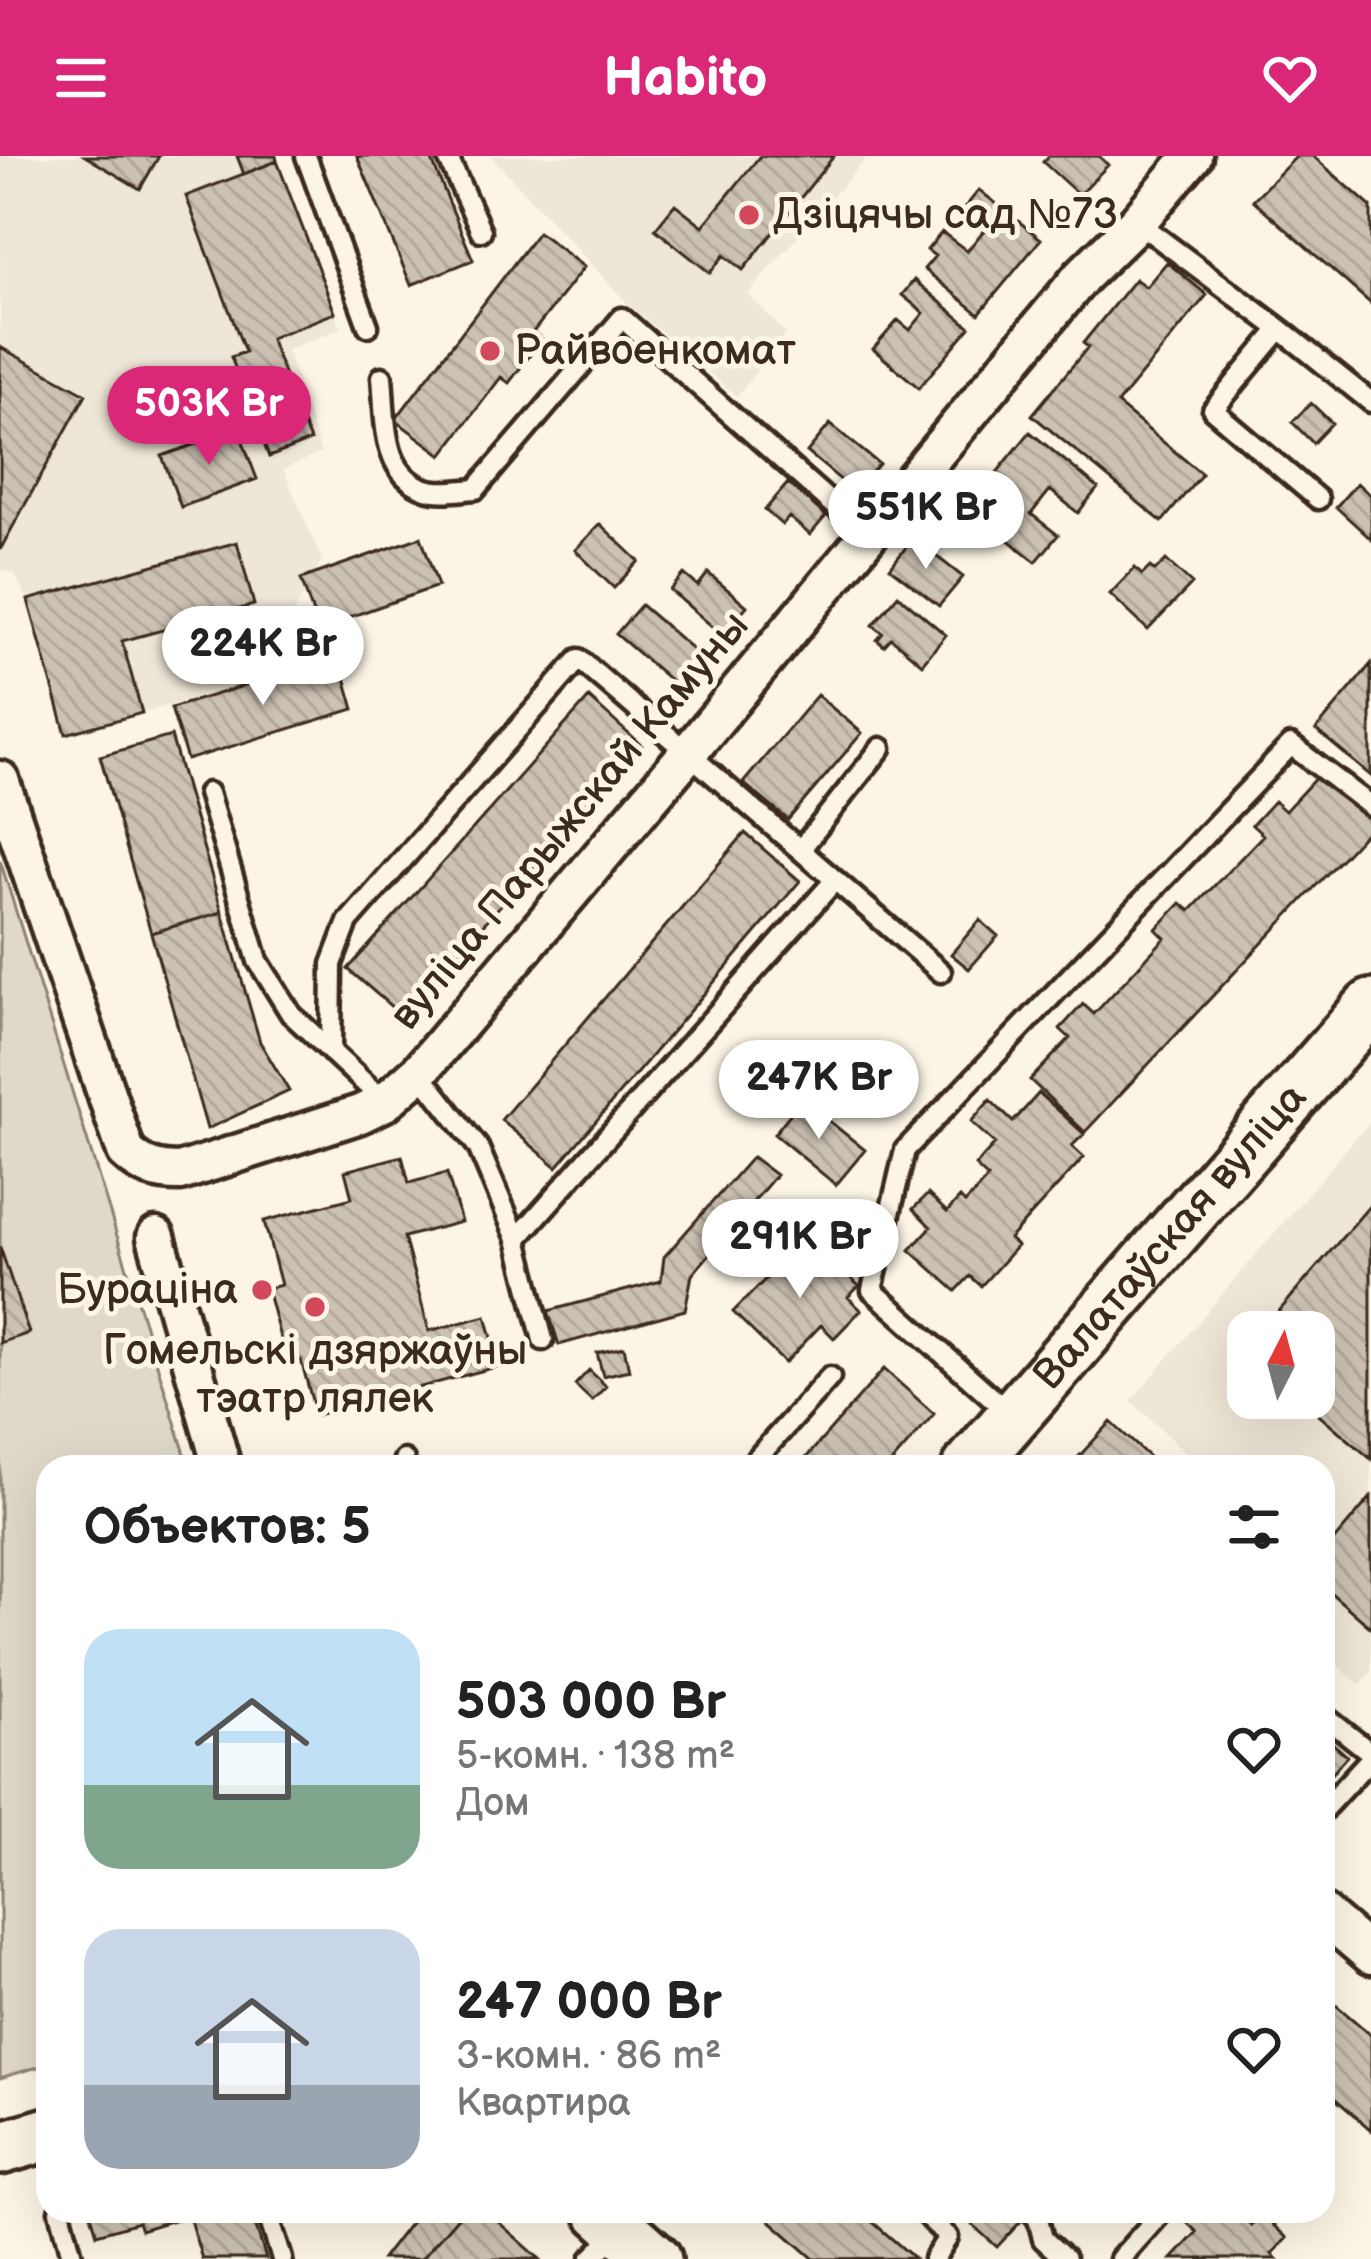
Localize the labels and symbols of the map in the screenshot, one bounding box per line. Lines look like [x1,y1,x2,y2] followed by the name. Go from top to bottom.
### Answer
[773,190,1118,241] place label: Дзіцячы сад №73
[736,202,762,228] marker: Дзіцячы сад №73
[514,326,796,377] place label: Райвоенкомат
[477,338,503,364] marker: Райвоенкомат
[98,366,320,468] pin: 503K Br
[815,470,1037,572] pin: 551K Br
[380,601,760,1041] street label: вуліца Парыжскай Камуны
[152,606,374,708] pin: 224K Br
[708,1040,930,1142] pin: 247K Br
[1023,1073,1318,1400] street label: Валатаўская вуліца
[689,1199,911,1301] pin: 291K Br
[57,1265,238,1316] place label: Бураціна
[249,1277,275,1303] marker: Бураціна
[302,1294,328,1320] marker: Гомельскі дзяржаўны тэатр лялек
[1227,1311,1335,1419] north arrow
[103,1326,527,1425] place label: Гомельскі дзяржаўны тэатр лялек

